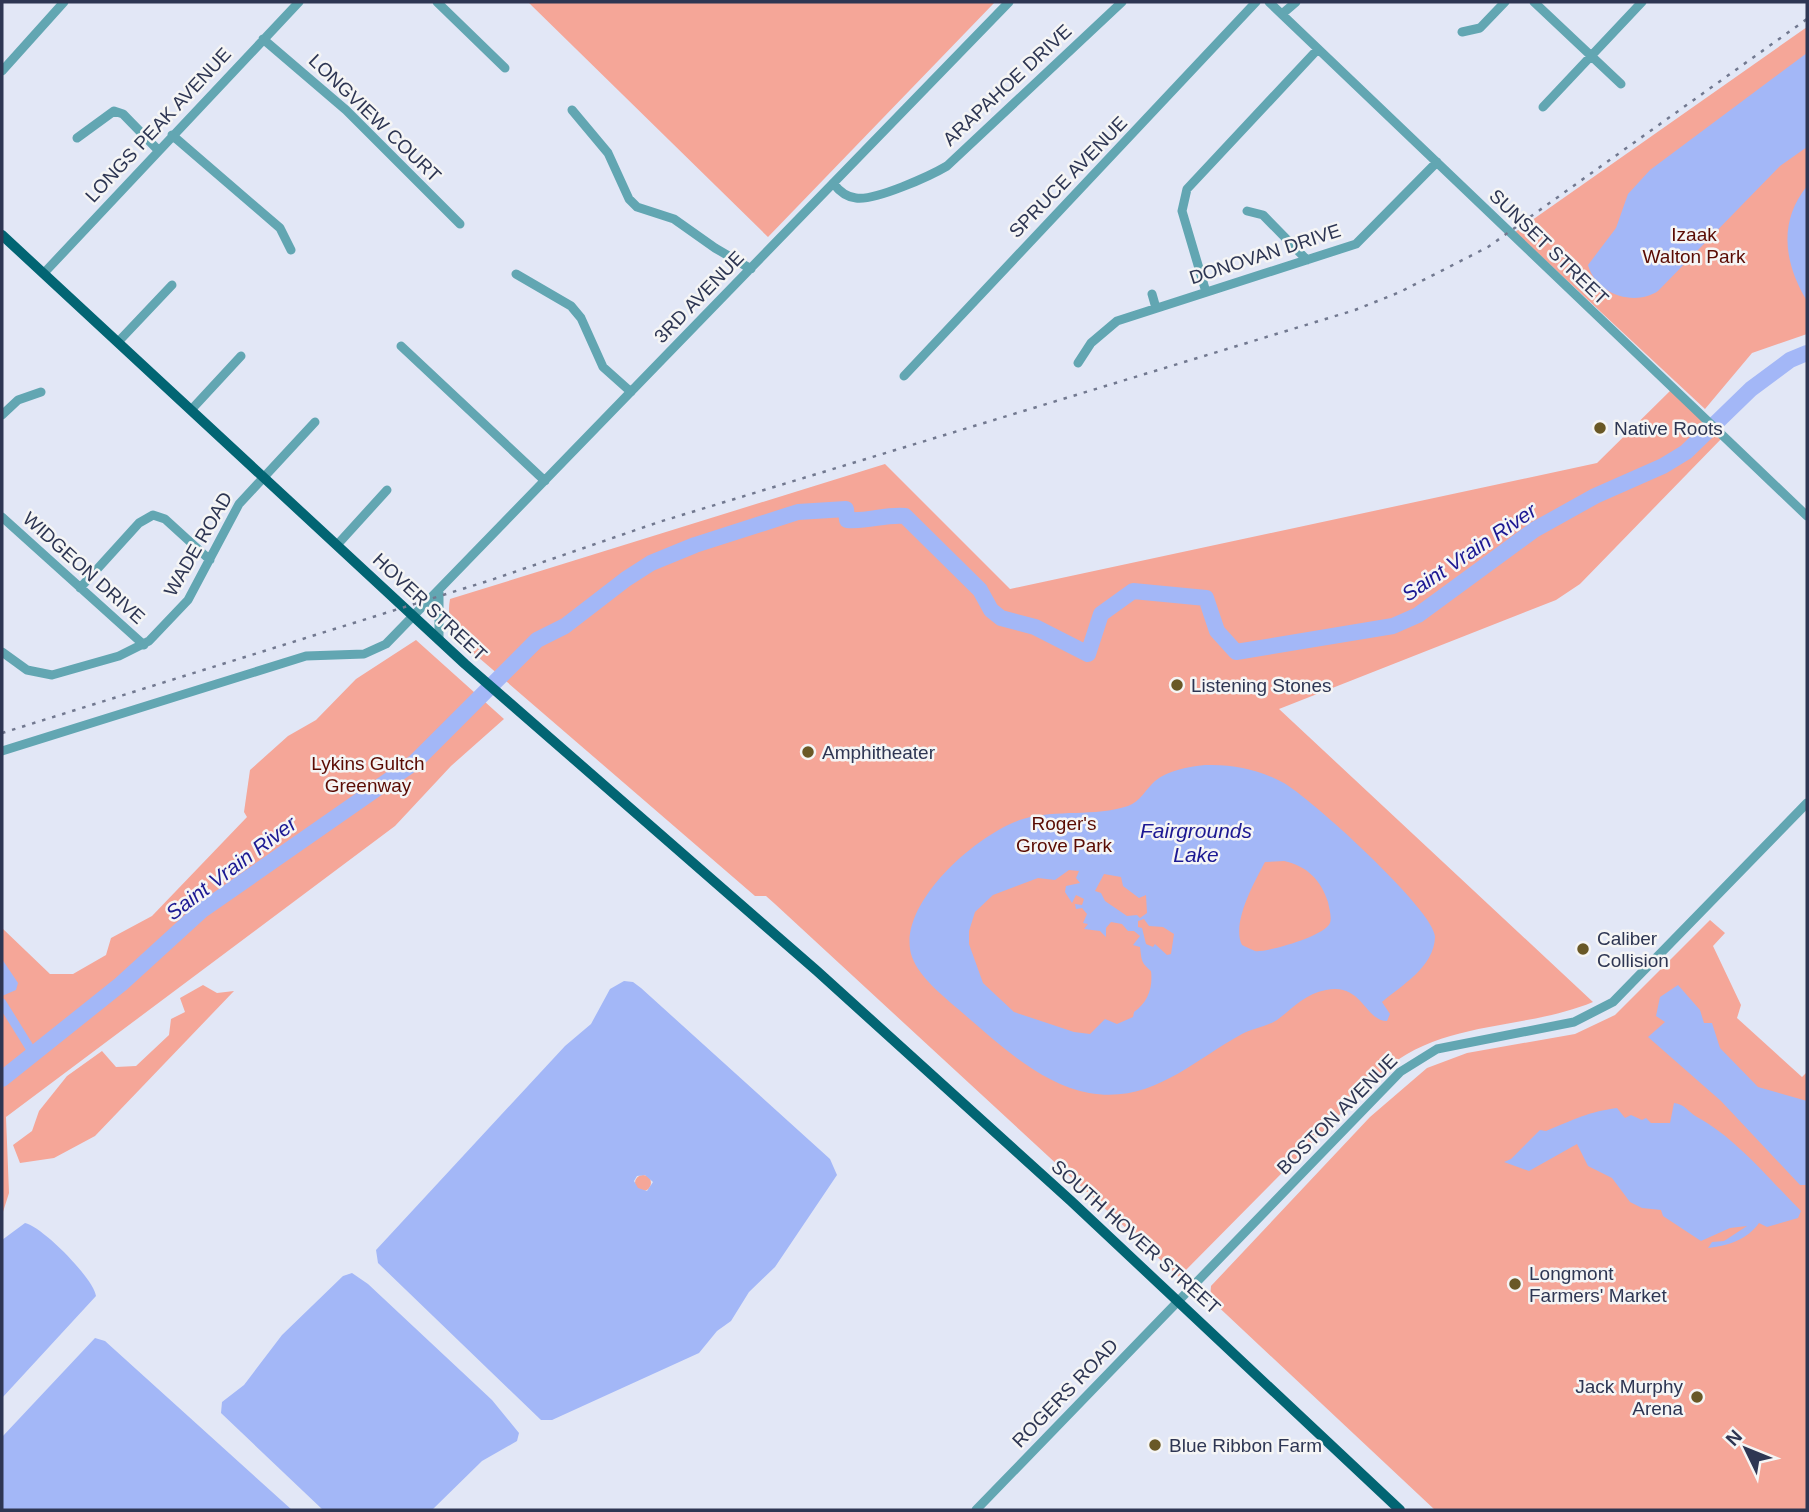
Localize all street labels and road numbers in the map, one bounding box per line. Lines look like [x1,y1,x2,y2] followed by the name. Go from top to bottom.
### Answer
[939,20,1075,150] street label: ARAPAHOE DRIVE
[81,43,235,207] street label: LONGS PEAK AVENUE
[305,50,445,187] street label: LONGVIEW COURT
[1005,112,1131,242] street label: SPRUCE AVENUE
[1485,185,1613,309] street label: SUNSET STREET
[1187,220,1343,288] street label: DONOVAN DRIVE
[650,247,748,347] street label: 3RD AVENUE
[160,488,236,600] street label: WADE ROAD
[19,508,149,628] street label: WIDGEON DRIVE
[369,549,491,665] street label: HOVER STREET
[1273,1050,1401,1178] street label: BOSTON AVENUE
[1047,1156,1225,1319] street label: SOUTH HOVER STREET
[1008,1334,1122,1452] street label: ROGERS ROAD

